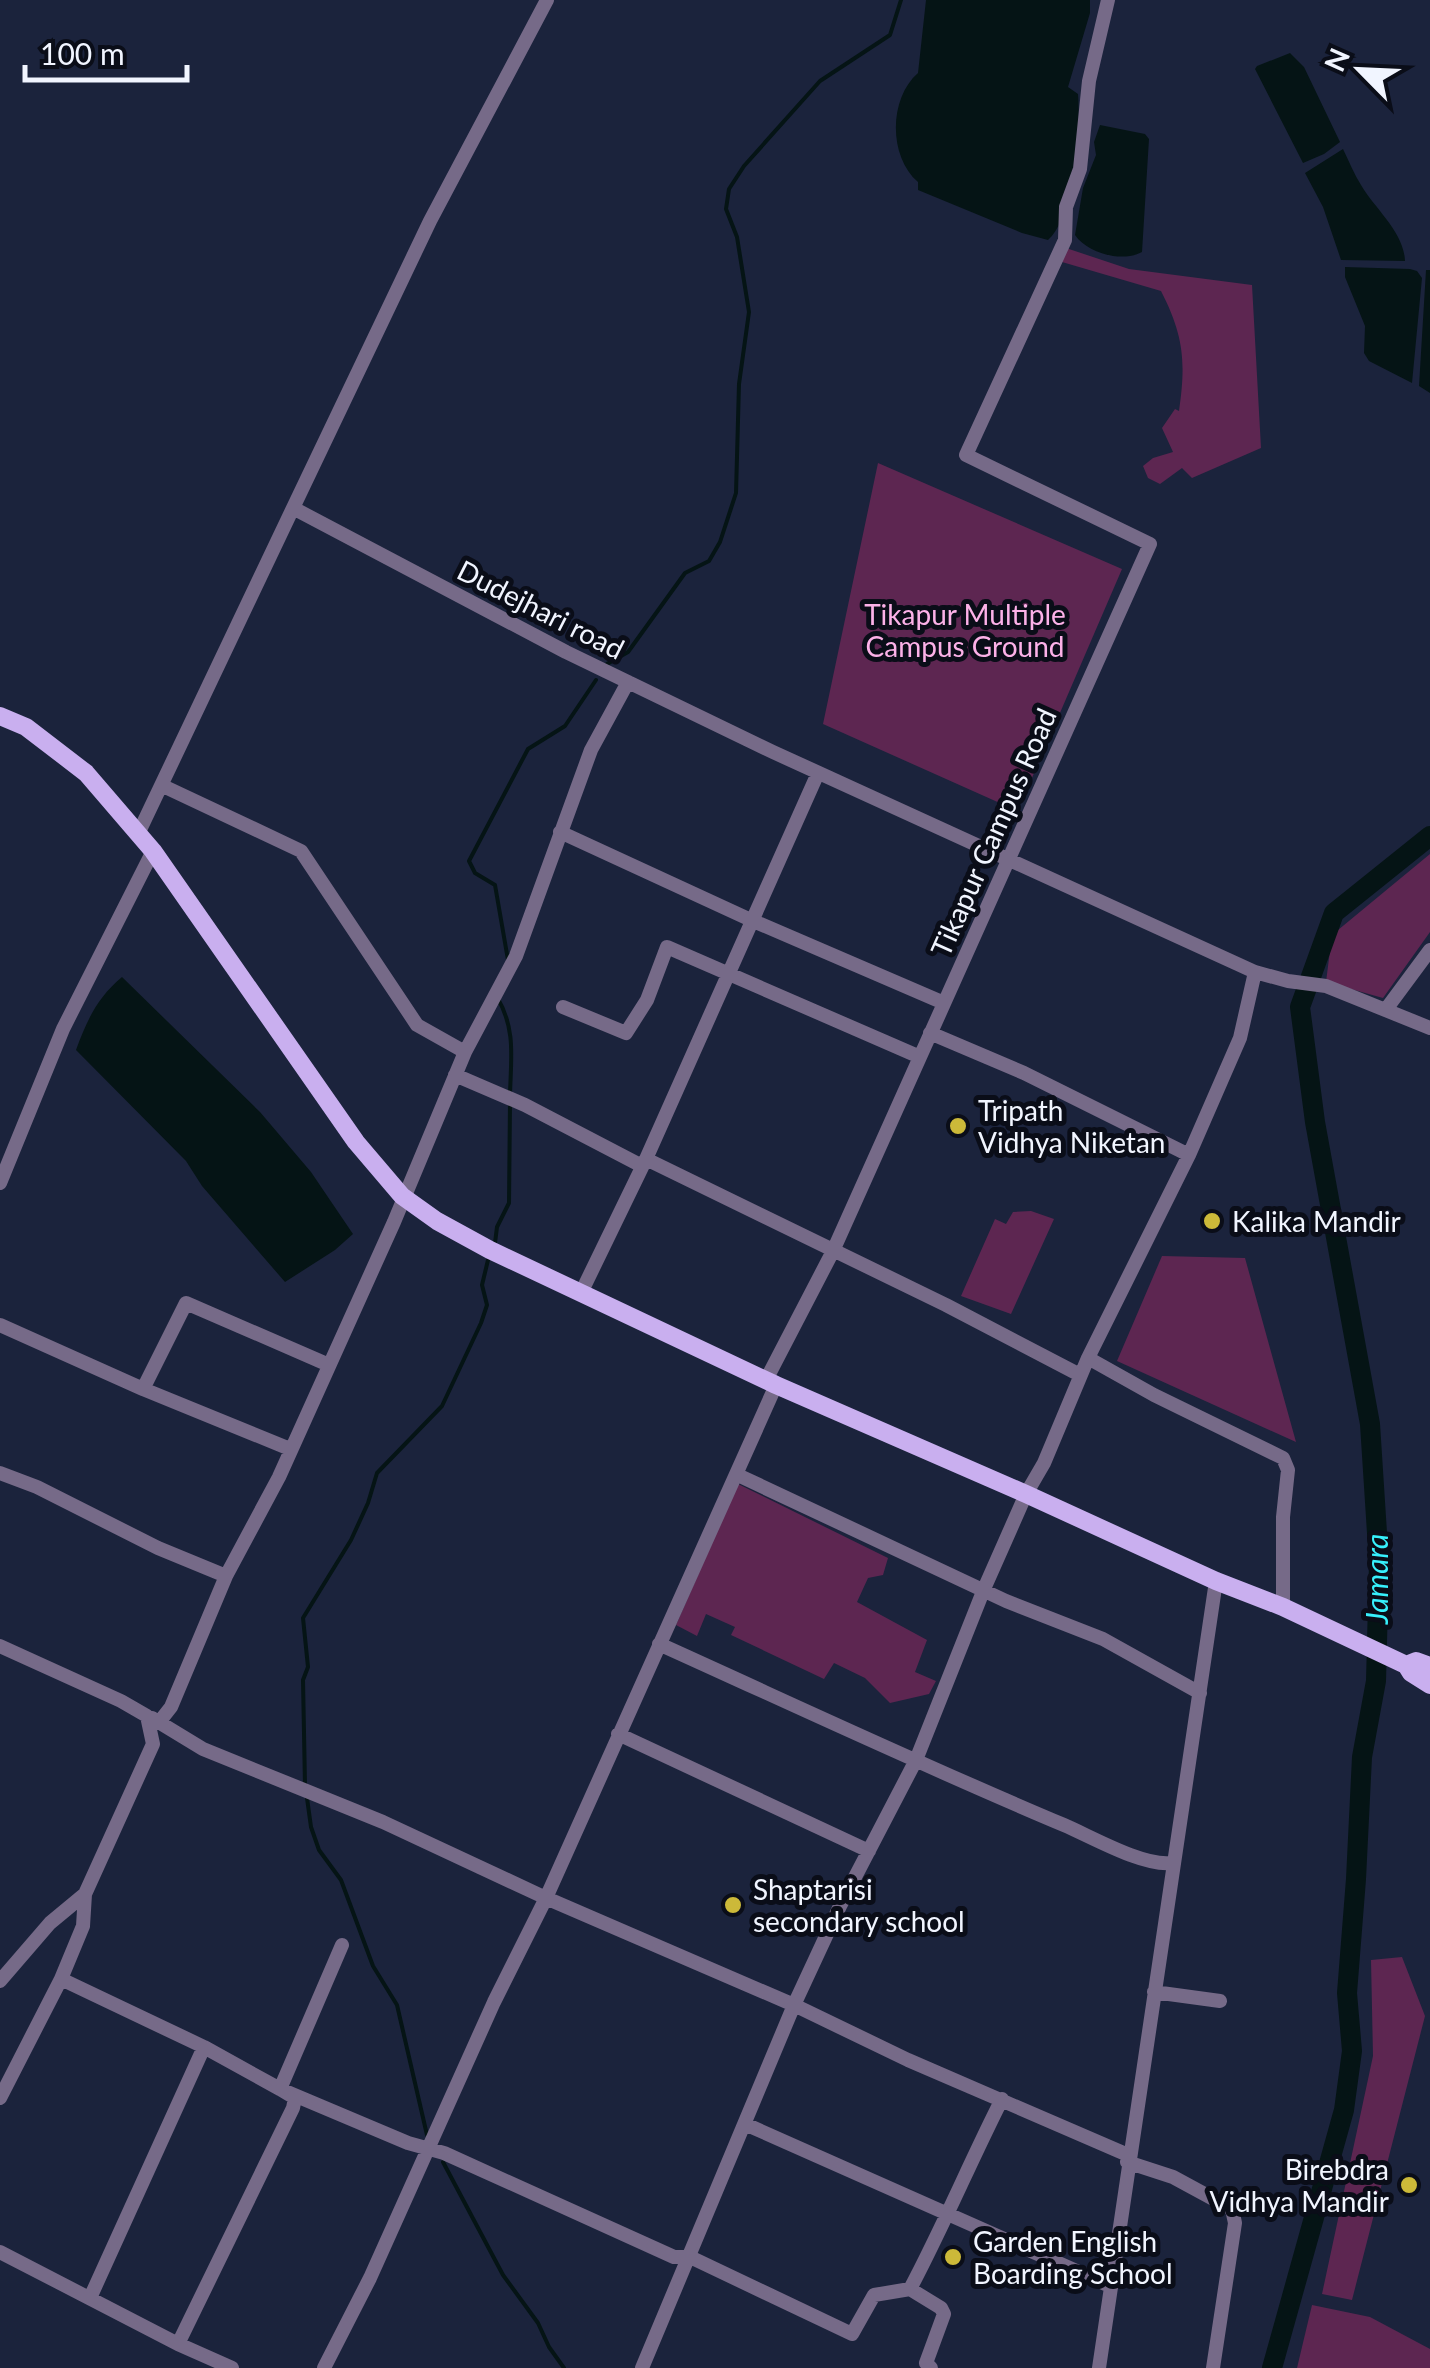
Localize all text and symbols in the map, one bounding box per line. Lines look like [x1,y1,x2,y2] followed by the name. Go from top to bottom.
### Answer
[25,20,188,82] scale bar
[1310,20,1410,120] north arrow
[40,35,125,71] text: 100 m
[1316,43,1356,76] text: N
[452,552,630,666] street label: Dudejhari road
[864,597,1066,663] park label: Tikapur Multiple Campus Ground
[923,703,1063,961] street label: Tikapur Campus Road
[978,1093,1165,1159] place label: Tripath Vidhya Niketan
[947,1115,969,1137] marker: Tripath Vidhya Niketan
[1232,1204,1401,1238] place label: Kalika Mandir
[1201,1210,1223,1232] marker: Kalika Mandir
[1358,1534,1394,1625] water label: Jamara
[753,1872,965,1938] place label: Shaptarisi secondary school
[722,1894,744,1916] marker: Shaptarisi secondary school
[1209,2152,1389,2218] place label: Birebdra Vidhya Mandir
[1398,2174,1420,2196] marker: Birebdra Vidhya Mandir
[973,2224,1173,2290] place label: Garden English Boarding School
[942,2246,964,2268] marker: Garden English Boarding School

